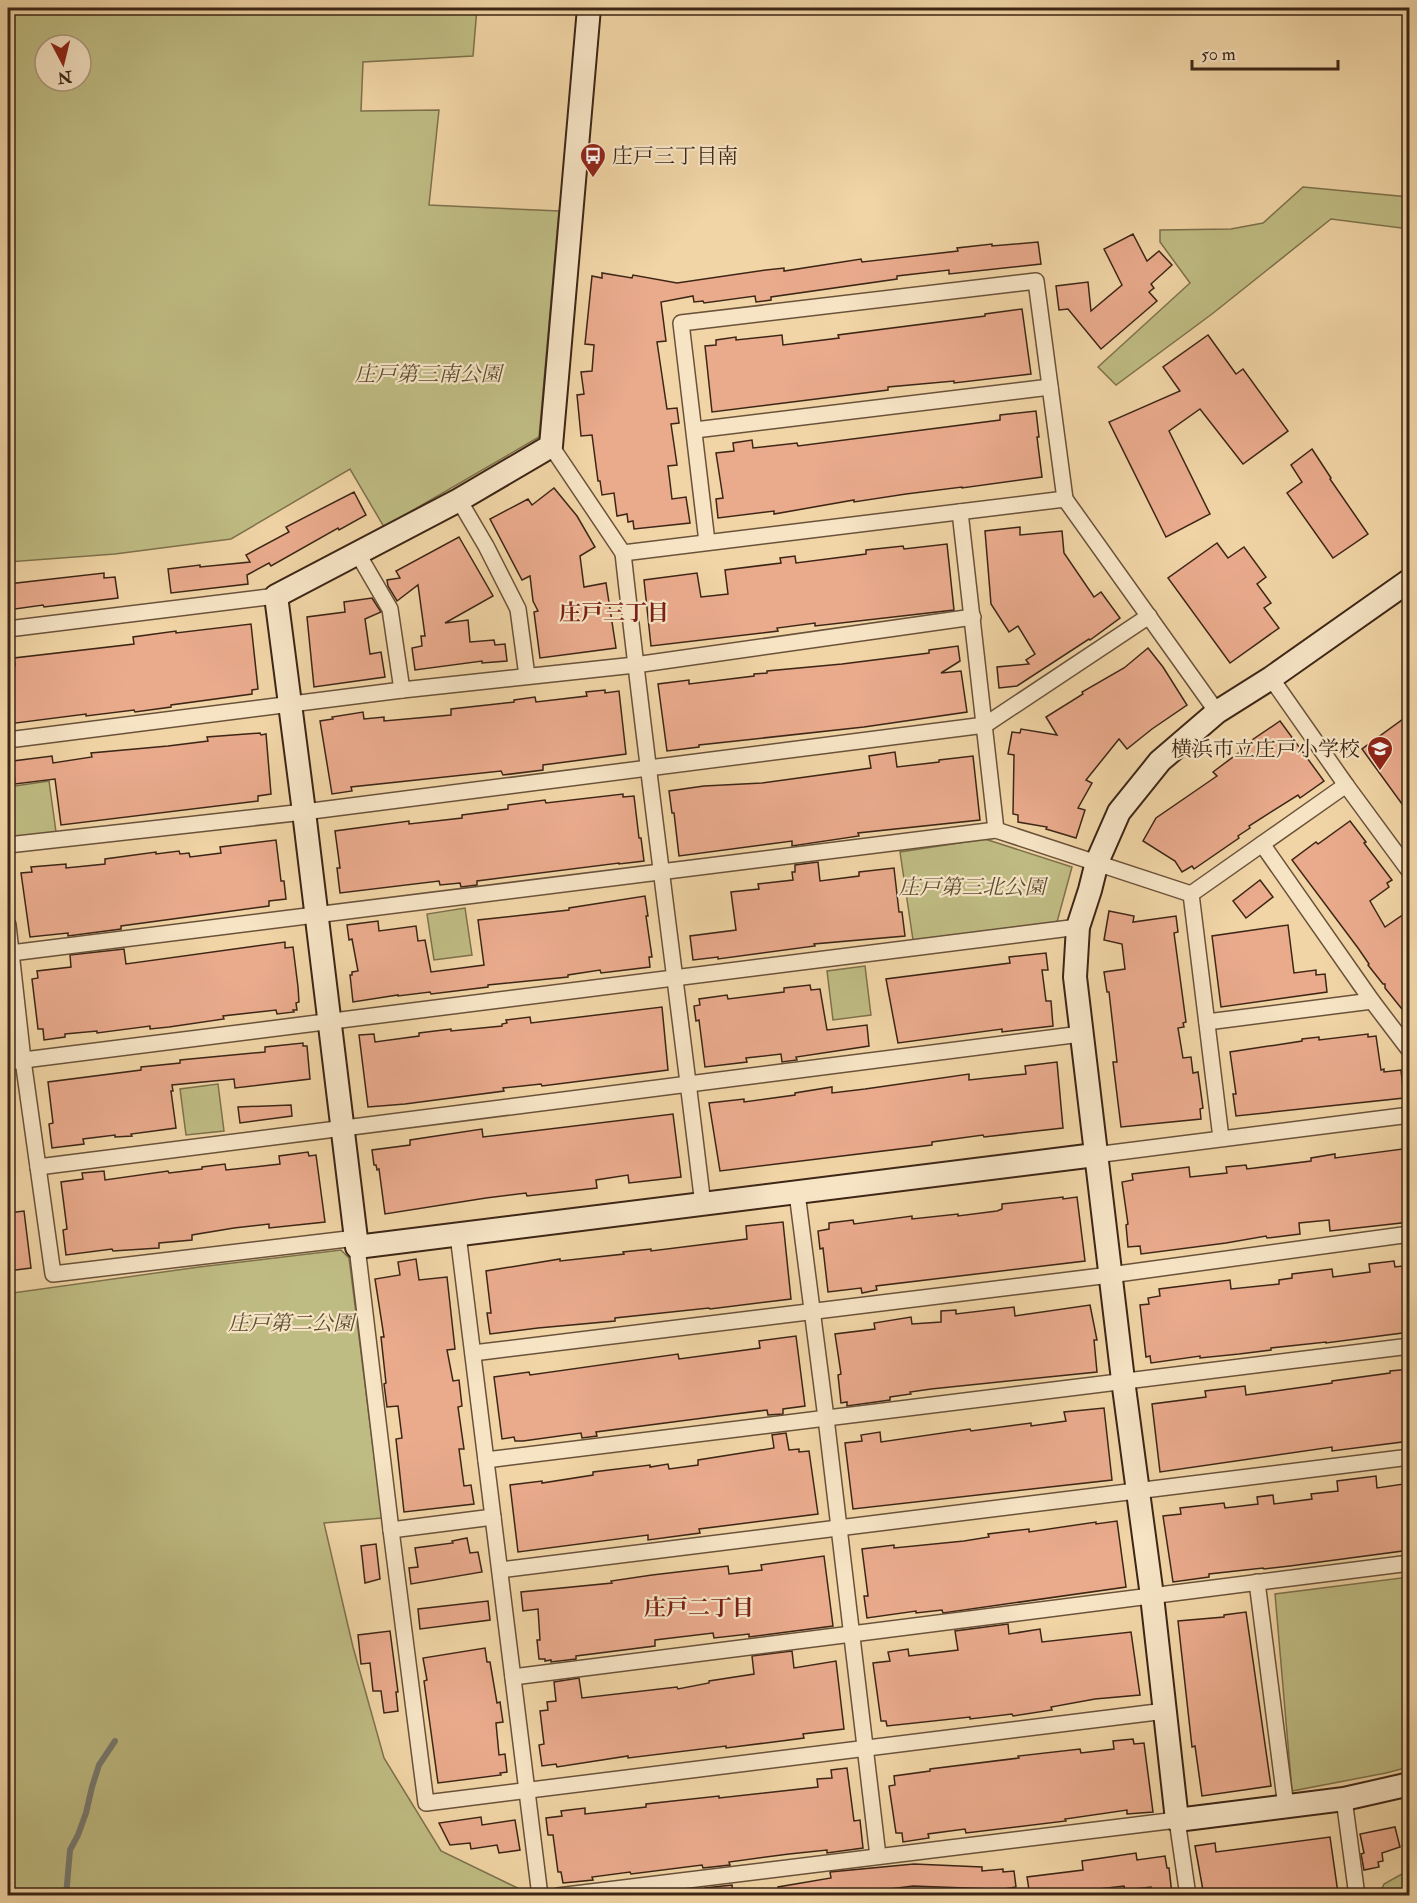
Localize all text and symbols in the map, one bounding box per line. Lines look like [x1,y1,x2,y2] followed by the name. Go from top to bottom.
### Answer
[33,33,93,93] north arrow
[1192,33,1338,71] scale bar
[1201,43,1236,66] text: 50 m
[56,66,74,88] text: N
[578,141,608,179] bus stop icon: 庄戸三丁目南
[612,143,738,170] place label: 庄戸三丁目南
[355,361,504,388] park label: 庄戸第三南公園
[559,599,669,627] district label: 庄戸三丁目
[1365,734,1395,772] school or university icon: 横浜市立庄戸小学校
[1171,736,1360,763] place label: 横浜市立庄戸小学校
[899,874,1048,901] park label: 庄戸第三北公園
[228,1310,357,1337] park label: 庄戸第二公園
[644,1594,754,1622] district label: 庄戸二丁目

